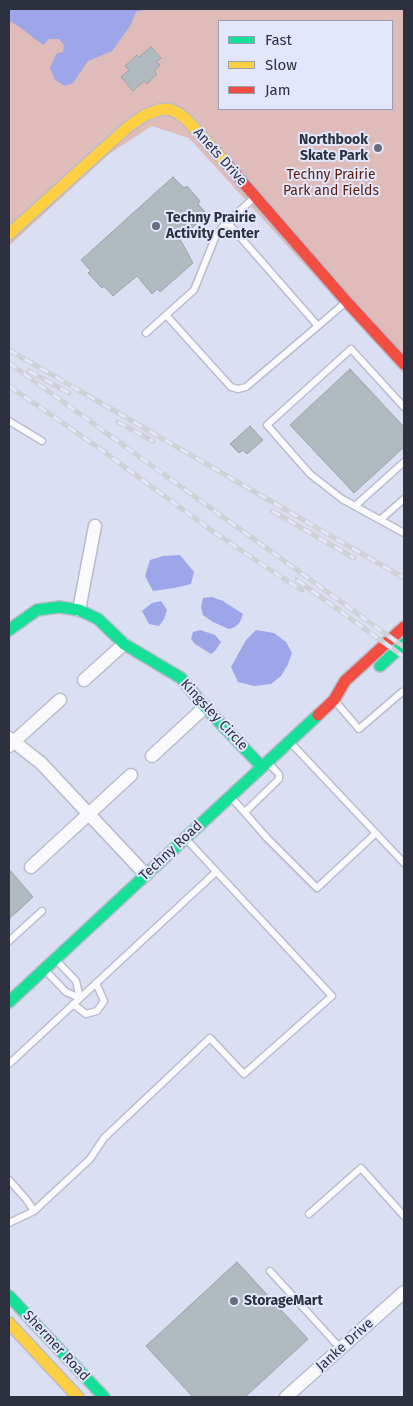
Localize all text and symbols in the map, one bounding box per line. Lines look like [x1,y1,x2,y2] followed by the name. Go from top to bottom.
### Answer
[218,20,393,110] legend
[265,31,292,49] text: Fast
[265,56,297,74] text: Slow
[265,81,291,99] text: Jam
[190,125,250,189] street label: Anets Drive
[299,132,368,164] place label: Northbook Skate Park
[372,142,384,154] marker: Northbook Skate Park
[283,167,379,200] park label: Techny Prairie Park and Fields
[166,210,259,242] place label: Techny Prairie Activity Center
[150,220,162,232] marker: Techny Prairie Activity Center
[177,676,251,754] street label: Kingsley Circle
[136,818,206,884] street label: Techny Road
[244,1293,323,1309] place label: StorageMart
[228,1295,240,1307] marker: StorageMart
[19,1307,93,1385] street label: Shermer Road
[313,1315,377,1375] street label: Janke Drive

